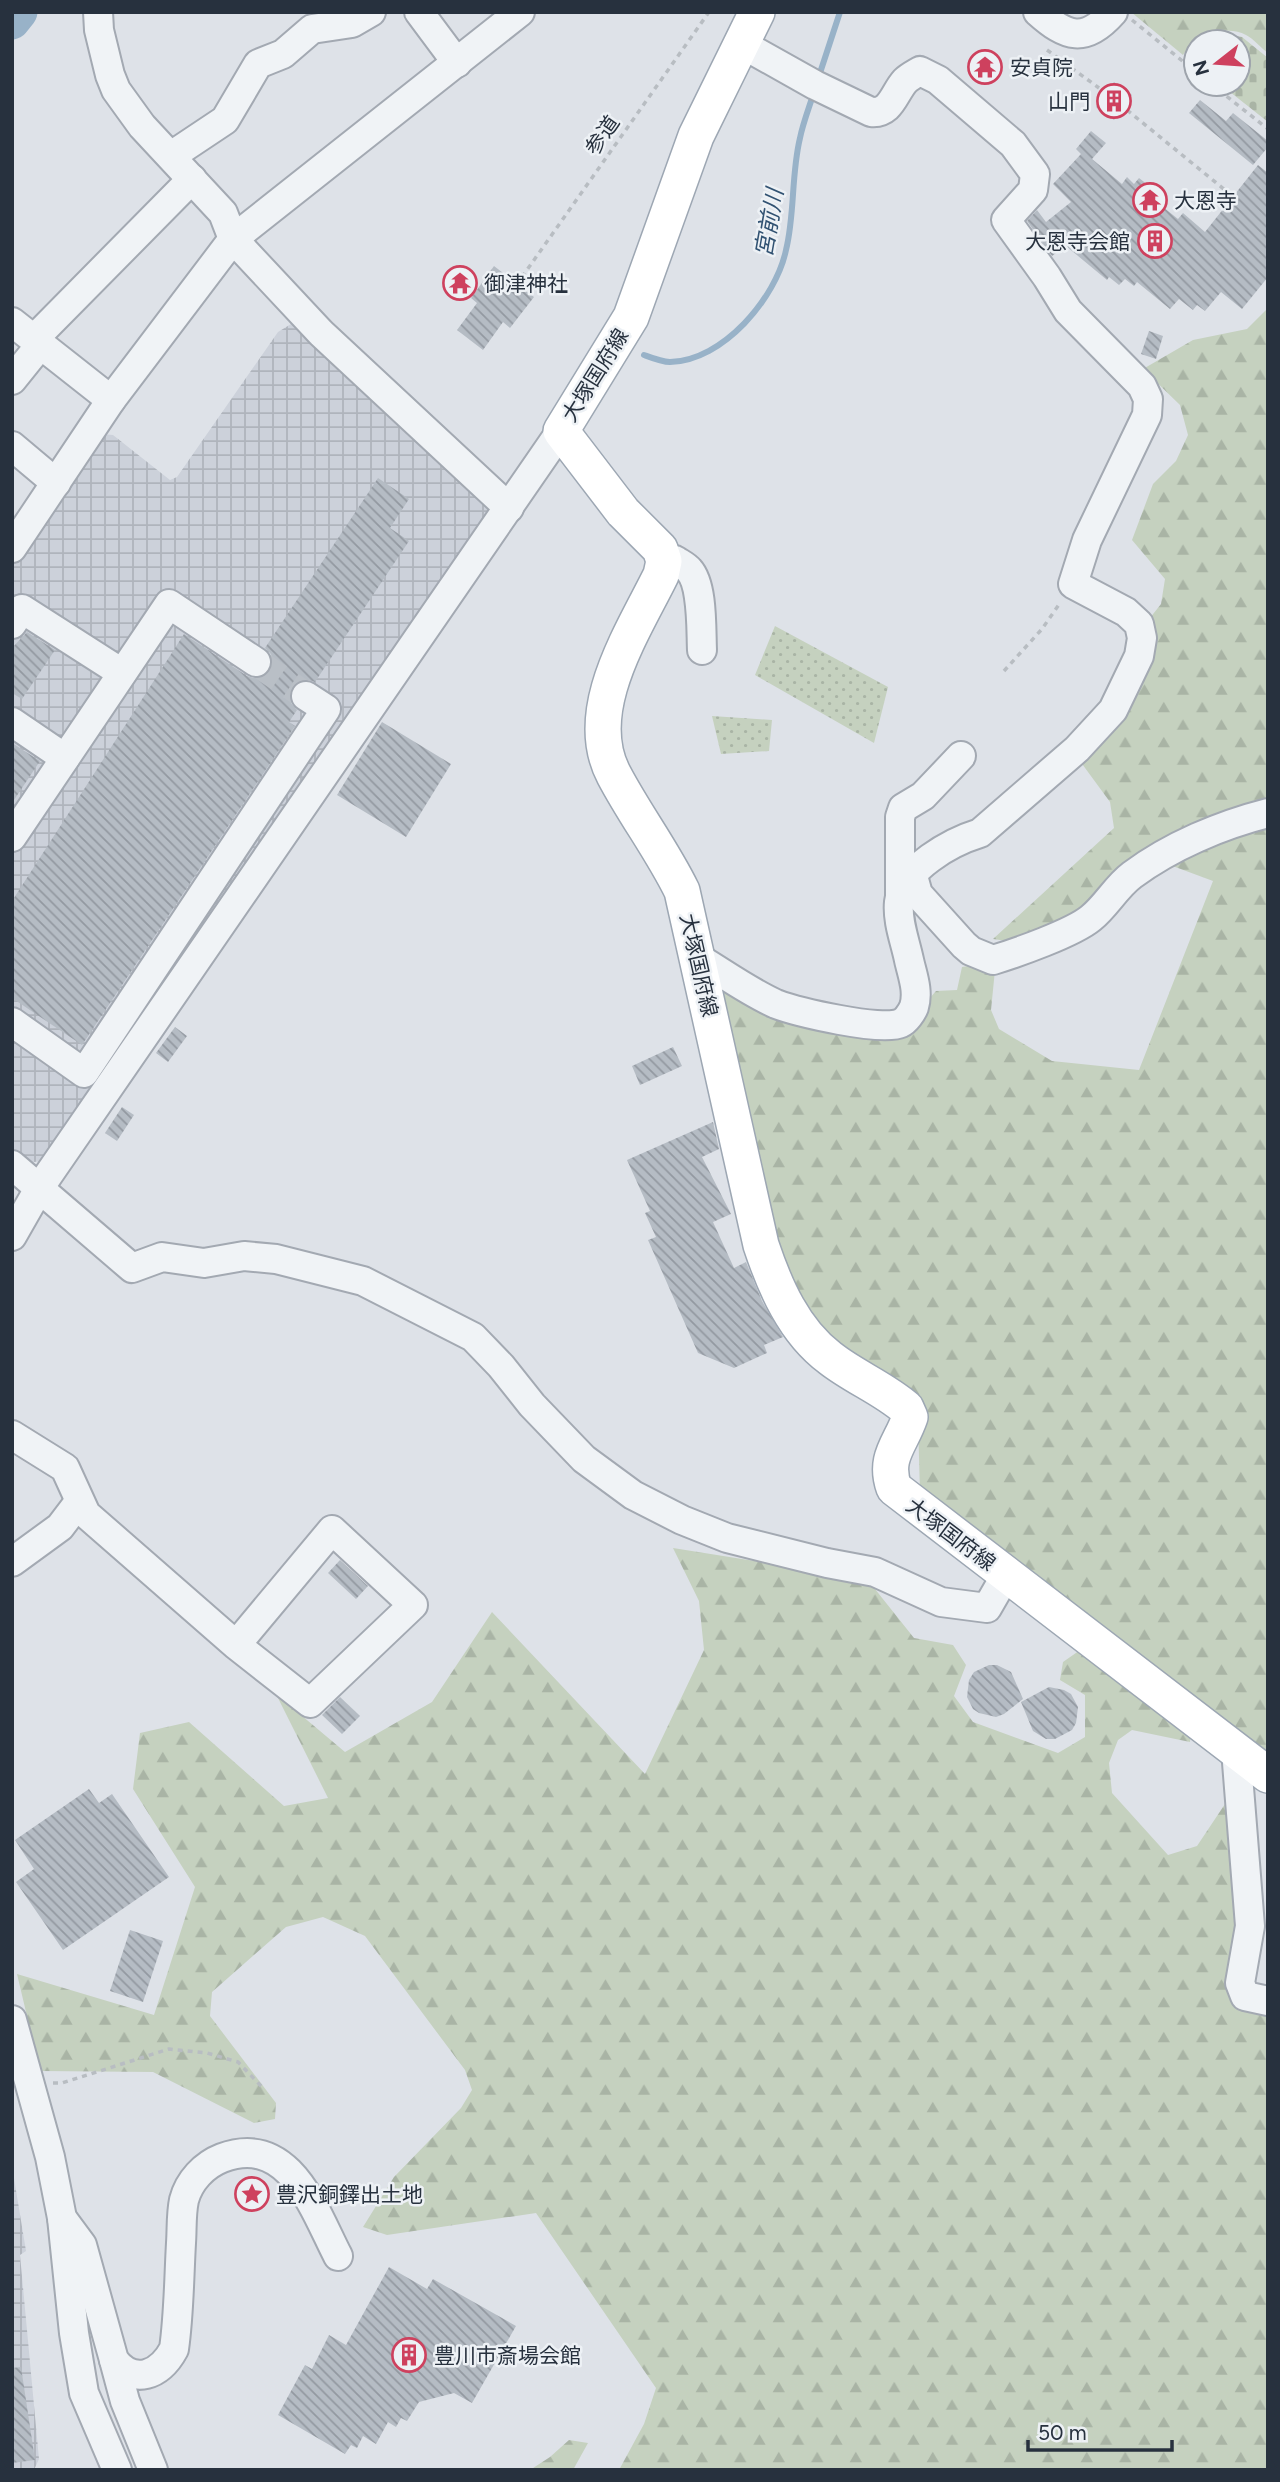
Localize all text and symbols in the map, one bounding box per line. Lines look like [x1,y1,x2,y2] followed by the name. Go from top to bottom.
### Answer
[1182,28,1252,98] north arrow
[966,48,1004,86] temple icon: 安貞院
[1010,55,1073,80] place label: 安貞院
[1188,57,1214,78] text: N
[1095,82,1133,120] building icon: 山門
[1048,89,1090,114] place label: 山門
[580,111,624,159] street label: 参道
[1131,181,1169,219] temple icon: 大恩寺
[749,184,789,259] water label: 宮前川
[1174,188,1237,213] place label: 大恩寺
[1136,222,1174,260] building icon: 大恩寺会館
[1025,229,1130,254] place label: 大恩寺会館
[441,264,479,302] temple icon: 御津神社
[484,271,568,296] place label: 御津神社
[557,324,633,426] street label: 大塚国府線
[675,911,723,1019] street label: 大塚国府線
[902,1492,1000,1576] street label: 大塚国府線
[233,2175,271,2213] place icon: 豊沢銅鐸出土地
[276,2182,423,2207] place label: 豊沢銅鐸出土地
[390,2336,428,2374] building icon: 豊川市斎場会館
[434,2343,581,2368] place label: 豊川市斎場会館
[1028,2408,1172,2452] scale bar
[1038,2420,1087,2445] text: 50 m

